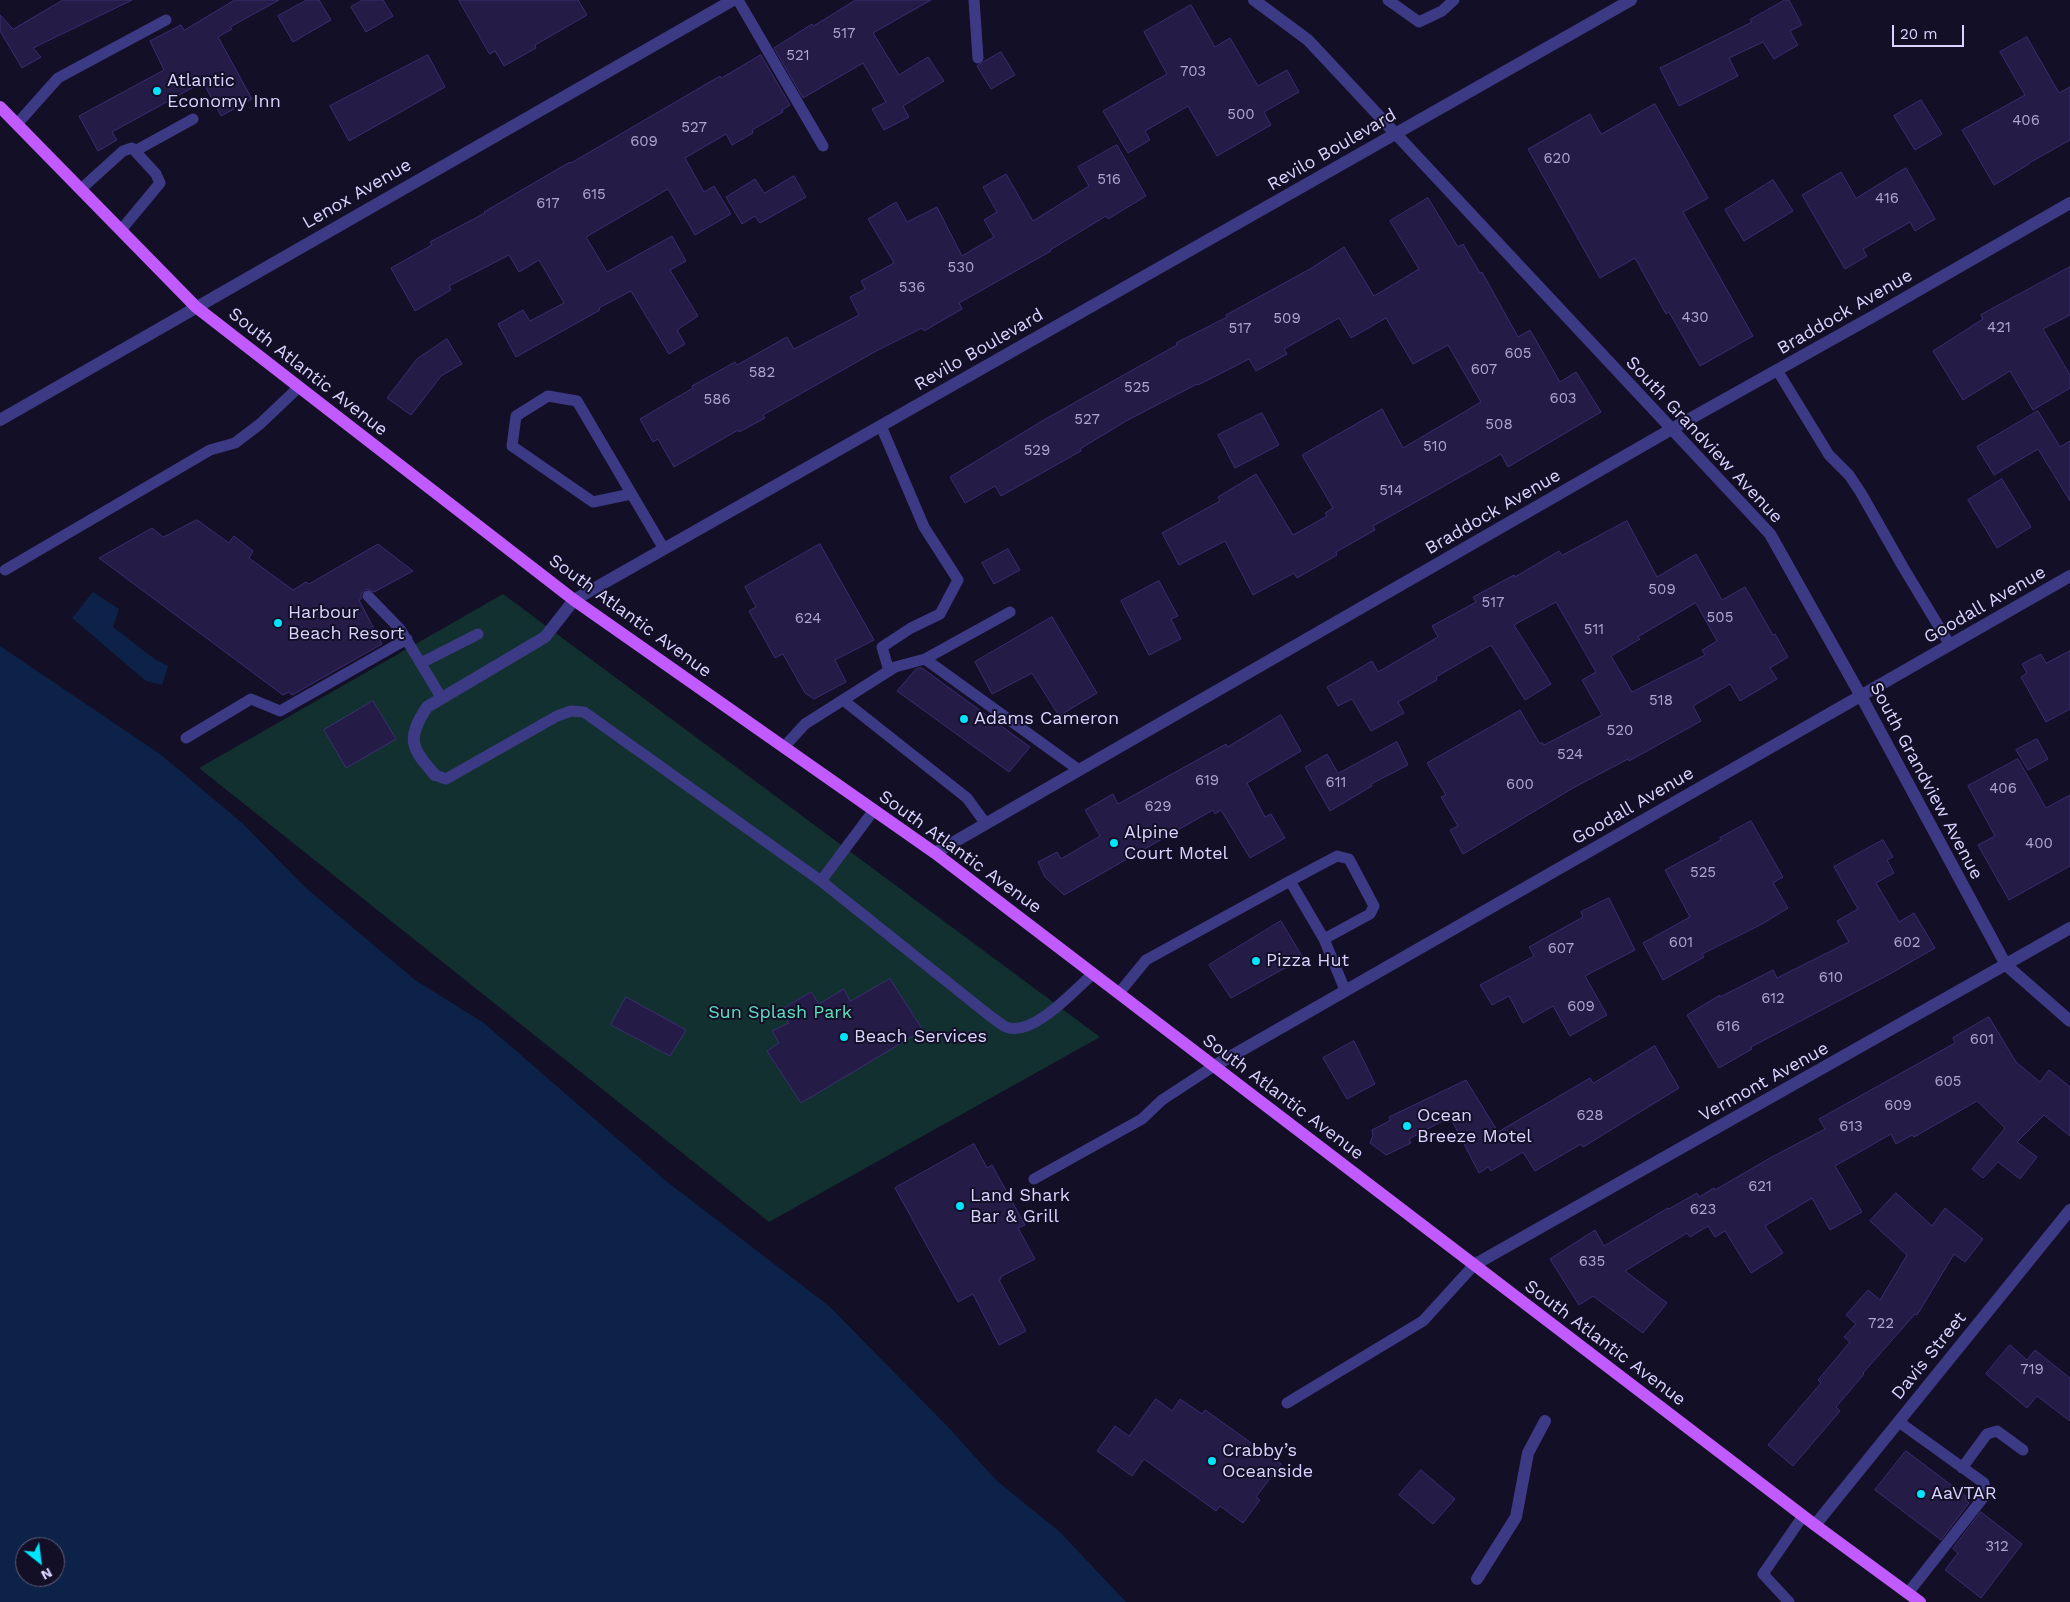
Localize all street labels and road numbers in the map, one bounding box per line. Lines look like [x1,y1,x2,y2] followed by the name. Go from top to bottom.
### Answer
[1264,104,1400,196] street label: Revilo Boulevard
[299,154,415,234] street label: Lenox Avenue
[1774,265,1916,359] street label: Braddock Avenue
[224,303,392,441] street label: South Atlantic Avenue
[911,304,1047,396] street label: Revilo Boulevard
[1621,352,1787,528] street label: South Grandview Avenue
[1422,465,1564,559] street label: Braddock Avenue
[544,550,716,682] street label: South Atlantic Avenue
[1920,561,2050,649] street label: Goodall Avenue
[1865,679,1987,883] street label: South Grandview Avenue
[1568,762,1698,850] street label: Goodall Avenue
[874,786,1046,918] street label: South Atlantic Avenue
[1198,1029,1368,1165] street label: South Atlantic Avenue
[1695,1037,1833,1127] street label: Vermont Avenue
[1520,1275,1690,1411] street label: South Atlantic Avenue
[1887,1308,1971,1404] street label: Davis Street

